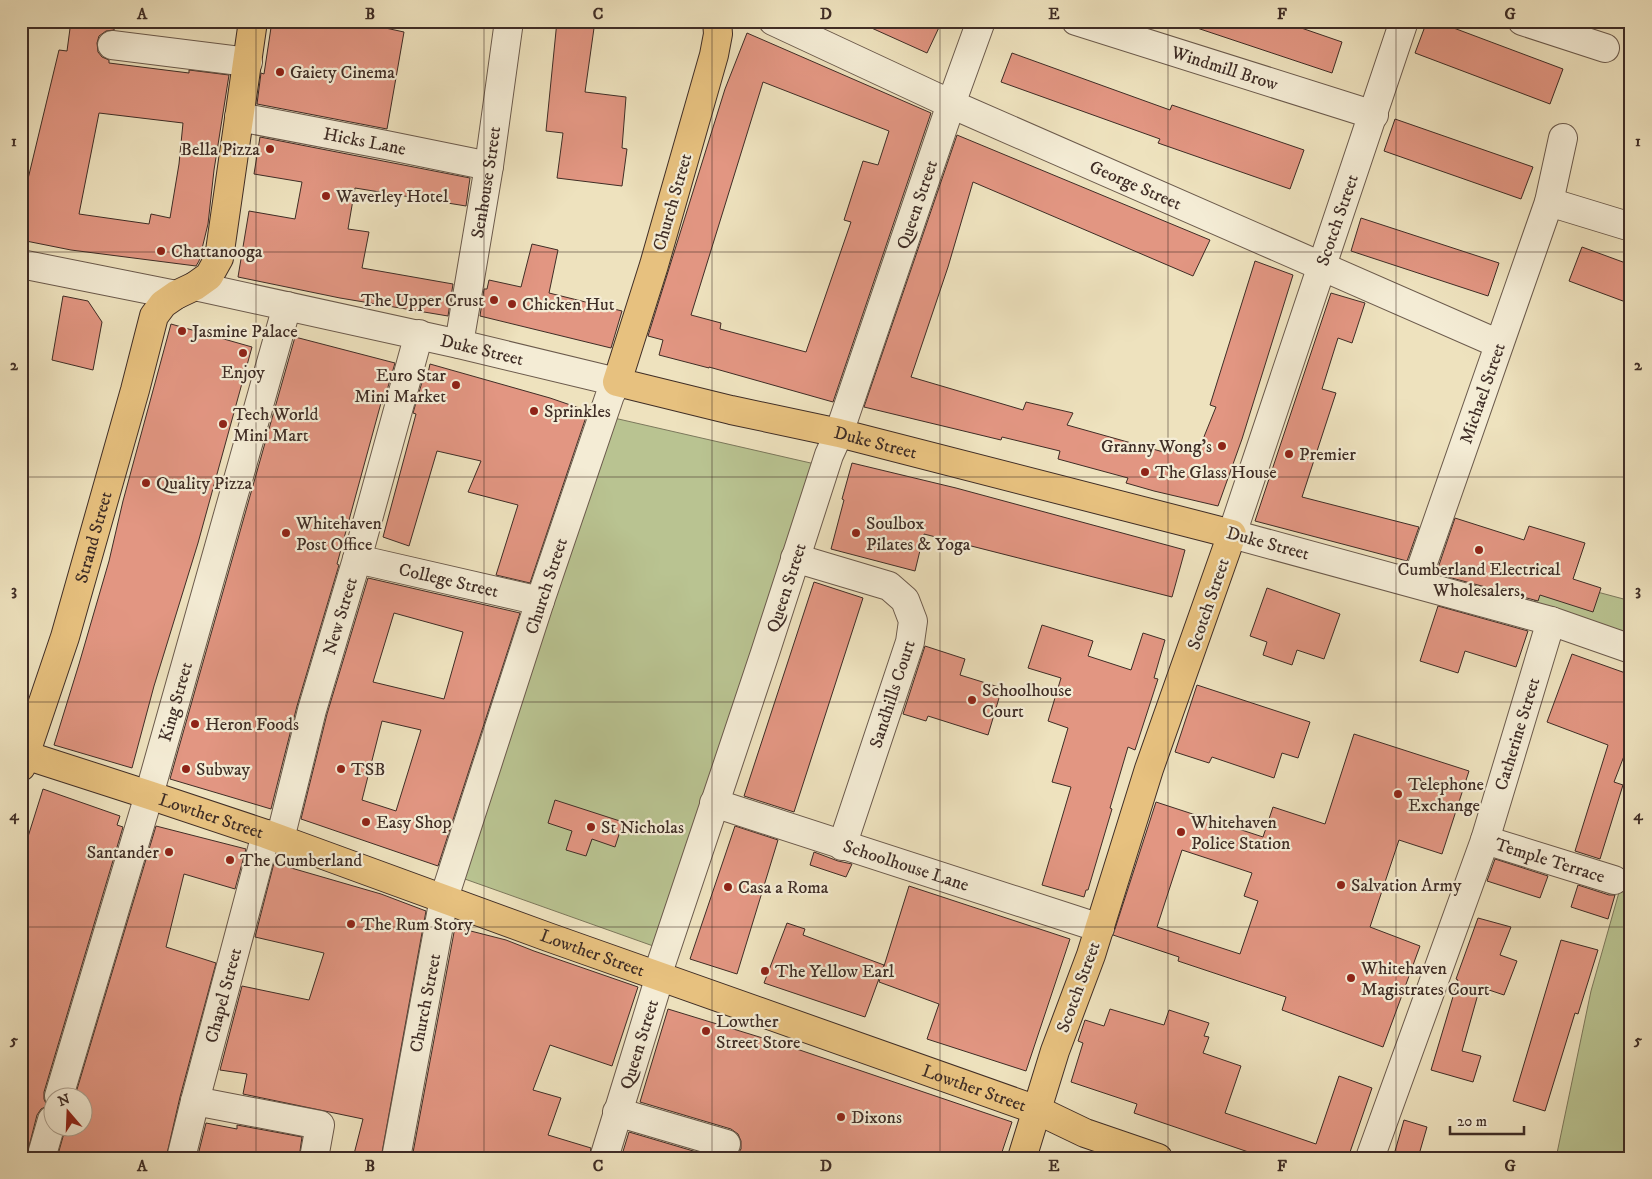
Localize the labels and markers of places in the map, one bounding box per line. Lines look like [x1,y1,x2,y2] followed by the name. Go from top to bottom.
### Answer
[290,62,395,84] place label: Gaiety Cinema
[274,66,286,78] marker: Gaiety Cinema
[180,139,260,161] place label: Bella Pizza
[264,143,276,155] marker: Bella Pizza
[335,186,449,208] place label: Waverley Hotel
[320,190,332,202] marker: Waverley Hotel
[171,241,263,263] place label: Chattanooga
[155,245,167,257] marker: Chattanooga
[361,290,484,312] place label: The Upper Crust
[488,294,500,306] marker: The Upper Crust
[522,294,615,316] place label: Chicken Hut
[506,298,518,310] marker: Chicken Hut
[190,321,298,343] place label: Jasmine Palace
[176,325,188,337] marker: Jasmine Palace
[237,347,249,359] marker: Enjoy
[221,362,265,384] place label: Enjoy
[354,365,446,408] place label: Euro Star Mini Market
[450,379,462,391] marker: Euro Star Mini Market
[544,401,611,423] place label: Sprinkles
[233,404,319,447] place label: Tech World Mini Mart
[528,405,540,417] marker: Sprinkles
[217,418,229,430] marker: Tech World Mini Mart
[1101,436,1212,458] place label: Granny Wong's
[1216,440,1228,452] marker: Granny Wong's
[1299,444,1356,466] place label: Premier
[1283,448,1295,460] marker: Premier
[1155,462,1277,484] place label: The Glass House
[1139,466,1151,478] marker: The Glass House
[156,473,253,495] place label: Quality Pizza
[140,477,152,489] marker: Quality Pizza
[295,513,383,556] place label: Whitehaven Post Office
[866,513,971,556] place label: Soulbox Pilates & Yoga
[280,527,292,539] marker: Whitehaven Post Office
[850,527,862,539] marker: Soulbox Pilates & Yoga
[1473,544,1485,556] marker: Cumberland Electrical Wholesalers,
[1397,559,1561,602] place label: Cumberland Electrical Wholesalers,
[982,680,1072,723] place label: Schoolhouse Court
[966,694,978,706] marker: Schoolhouse Court
[205,714,299,736] place label: Heron Foods
[189,718,201,730] marker: Heron Foods
[196,759,251,781] place label: Subway
[351,759,385,781] place label: TSB
[180,763,192,775] marker: Subway
[335,763,347,775] marker: TSB
[1408,774,1484,817] place label: Telephone Exchange
[1392,788,1404,800] marker: Telephone Exchange
[376,812,451,834] place label: Easy Shop
[1190,812,1291,855] place label: Whitehaven Police Station
[360,816,372,828] marker: Easy Shop
[601,817,684,839] place label: St Nicholas
[585,821,597,833] marker: St Nicholas
[1175,826,1187,838] marker: Whitehaven Police Station
[87,842,159,864] place label: Santander
[163,846,175,858] marker: Santander
[240,850,362,872] place label: The Cumberland
[224,854,236,866] marker: The Cumberland
[1351,875,1462,897] place label: Salvation Army
[738,877,829,899] place label: Casa a Roma
[1335,879,1347,891] marker: Salvation Army
[722,881,734,893] marker: Casa a Roma
[361,914,473,936] place label: The Rum Story
[345,918,357,930] marker: The Rum Story
[1360,958,1490,1001] place label: Whitehaven Magistrates Court
[775,961,895,983] place label: The Yellow Earl
[759,965,771,977] marker: The Yellow Earl
[1345,972,1357,984] marker: Whitehaven Magistrates Court
[716,1011,800,1054] place label: Lowther Street Store
[700,1025,712,1037] marker: Lowther Street Store
[851,1107,902,1129] place label: Dixons
[835,1111,847,1123] marker: Dixons

